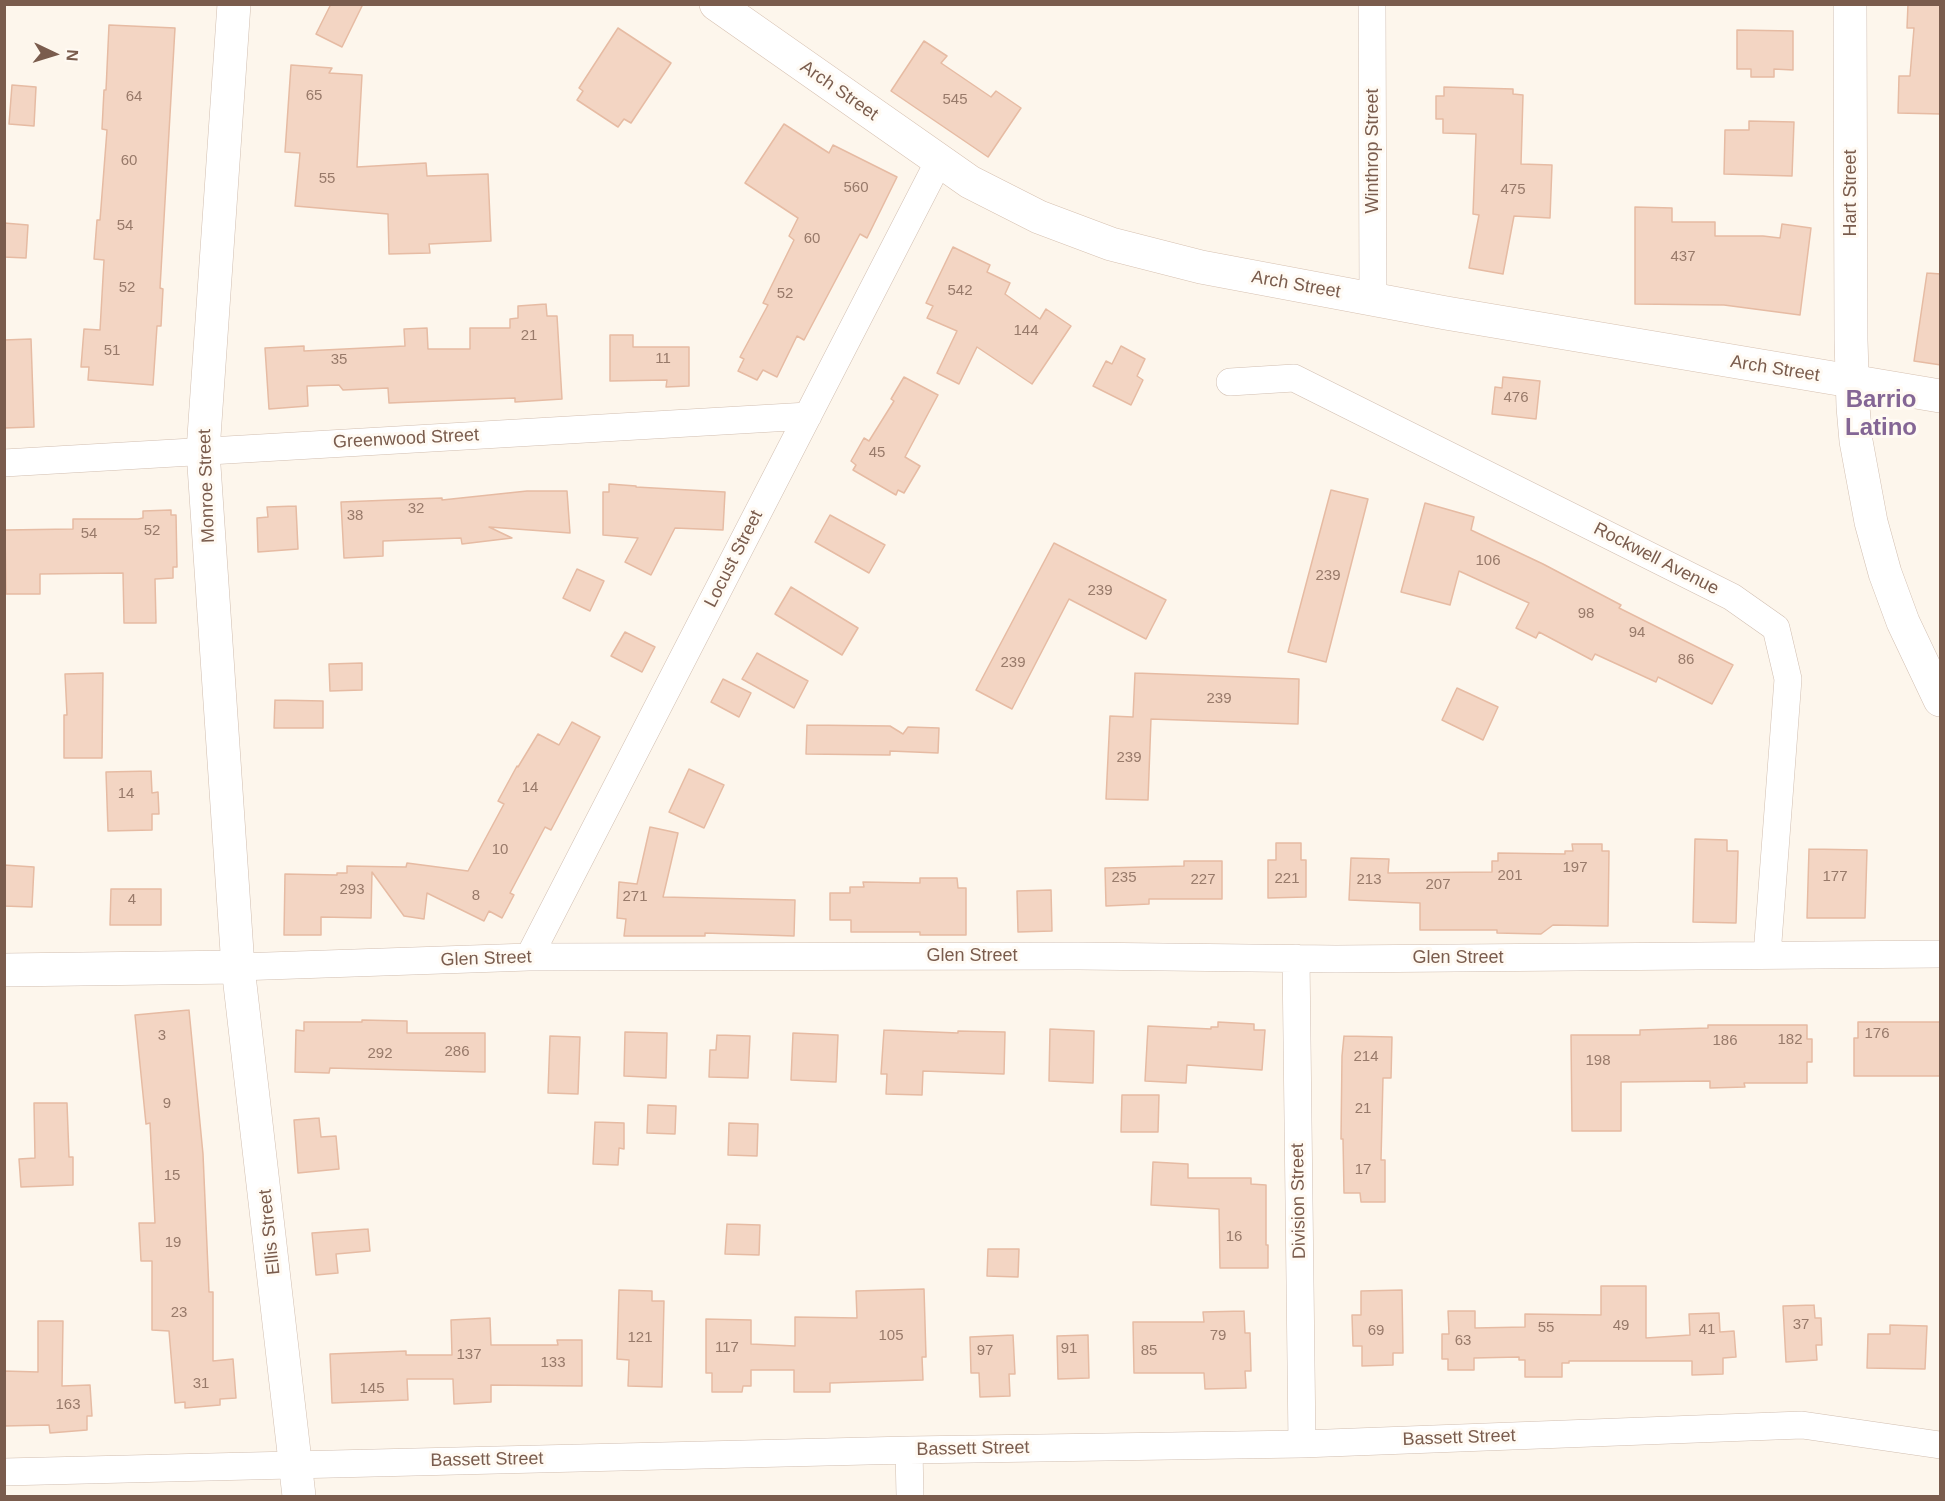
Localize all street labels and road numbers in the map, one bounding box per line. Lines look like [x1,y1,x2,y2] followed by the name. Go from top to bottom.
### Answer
[796,56,882,126] street label: Arch Street
[1362,88,1384,214] street label: Winthrop Street
[1840,149,1862,237] street label: Hart Street
[1250,267,1342,303] street label: Arch Street
[1729,351,1821,387] street label: Arch Street
[332,424,480,454] street label: Greenwood Street
[194,429,220,543] street label: Monroe Street
[700,507,768,611] street label: Locust Street
[1590,518,1722,600] street label: Rockwell Avenue
[926,945,1018,967] street label: Glen Street
[440,947,532,971] street label: Glen Street
[1412,947,1504,969] street label: Glen Street
[1287,1143,1311,1259] street label: Division Street
[255,1188,285,1276] street label: Ellis Street
[1402,1425,1516,1451] street label: Bassett Street
[916,1437,1030,1461] street label: Bassett Street
[430,1448,544,1472] street label: Bassett Street

